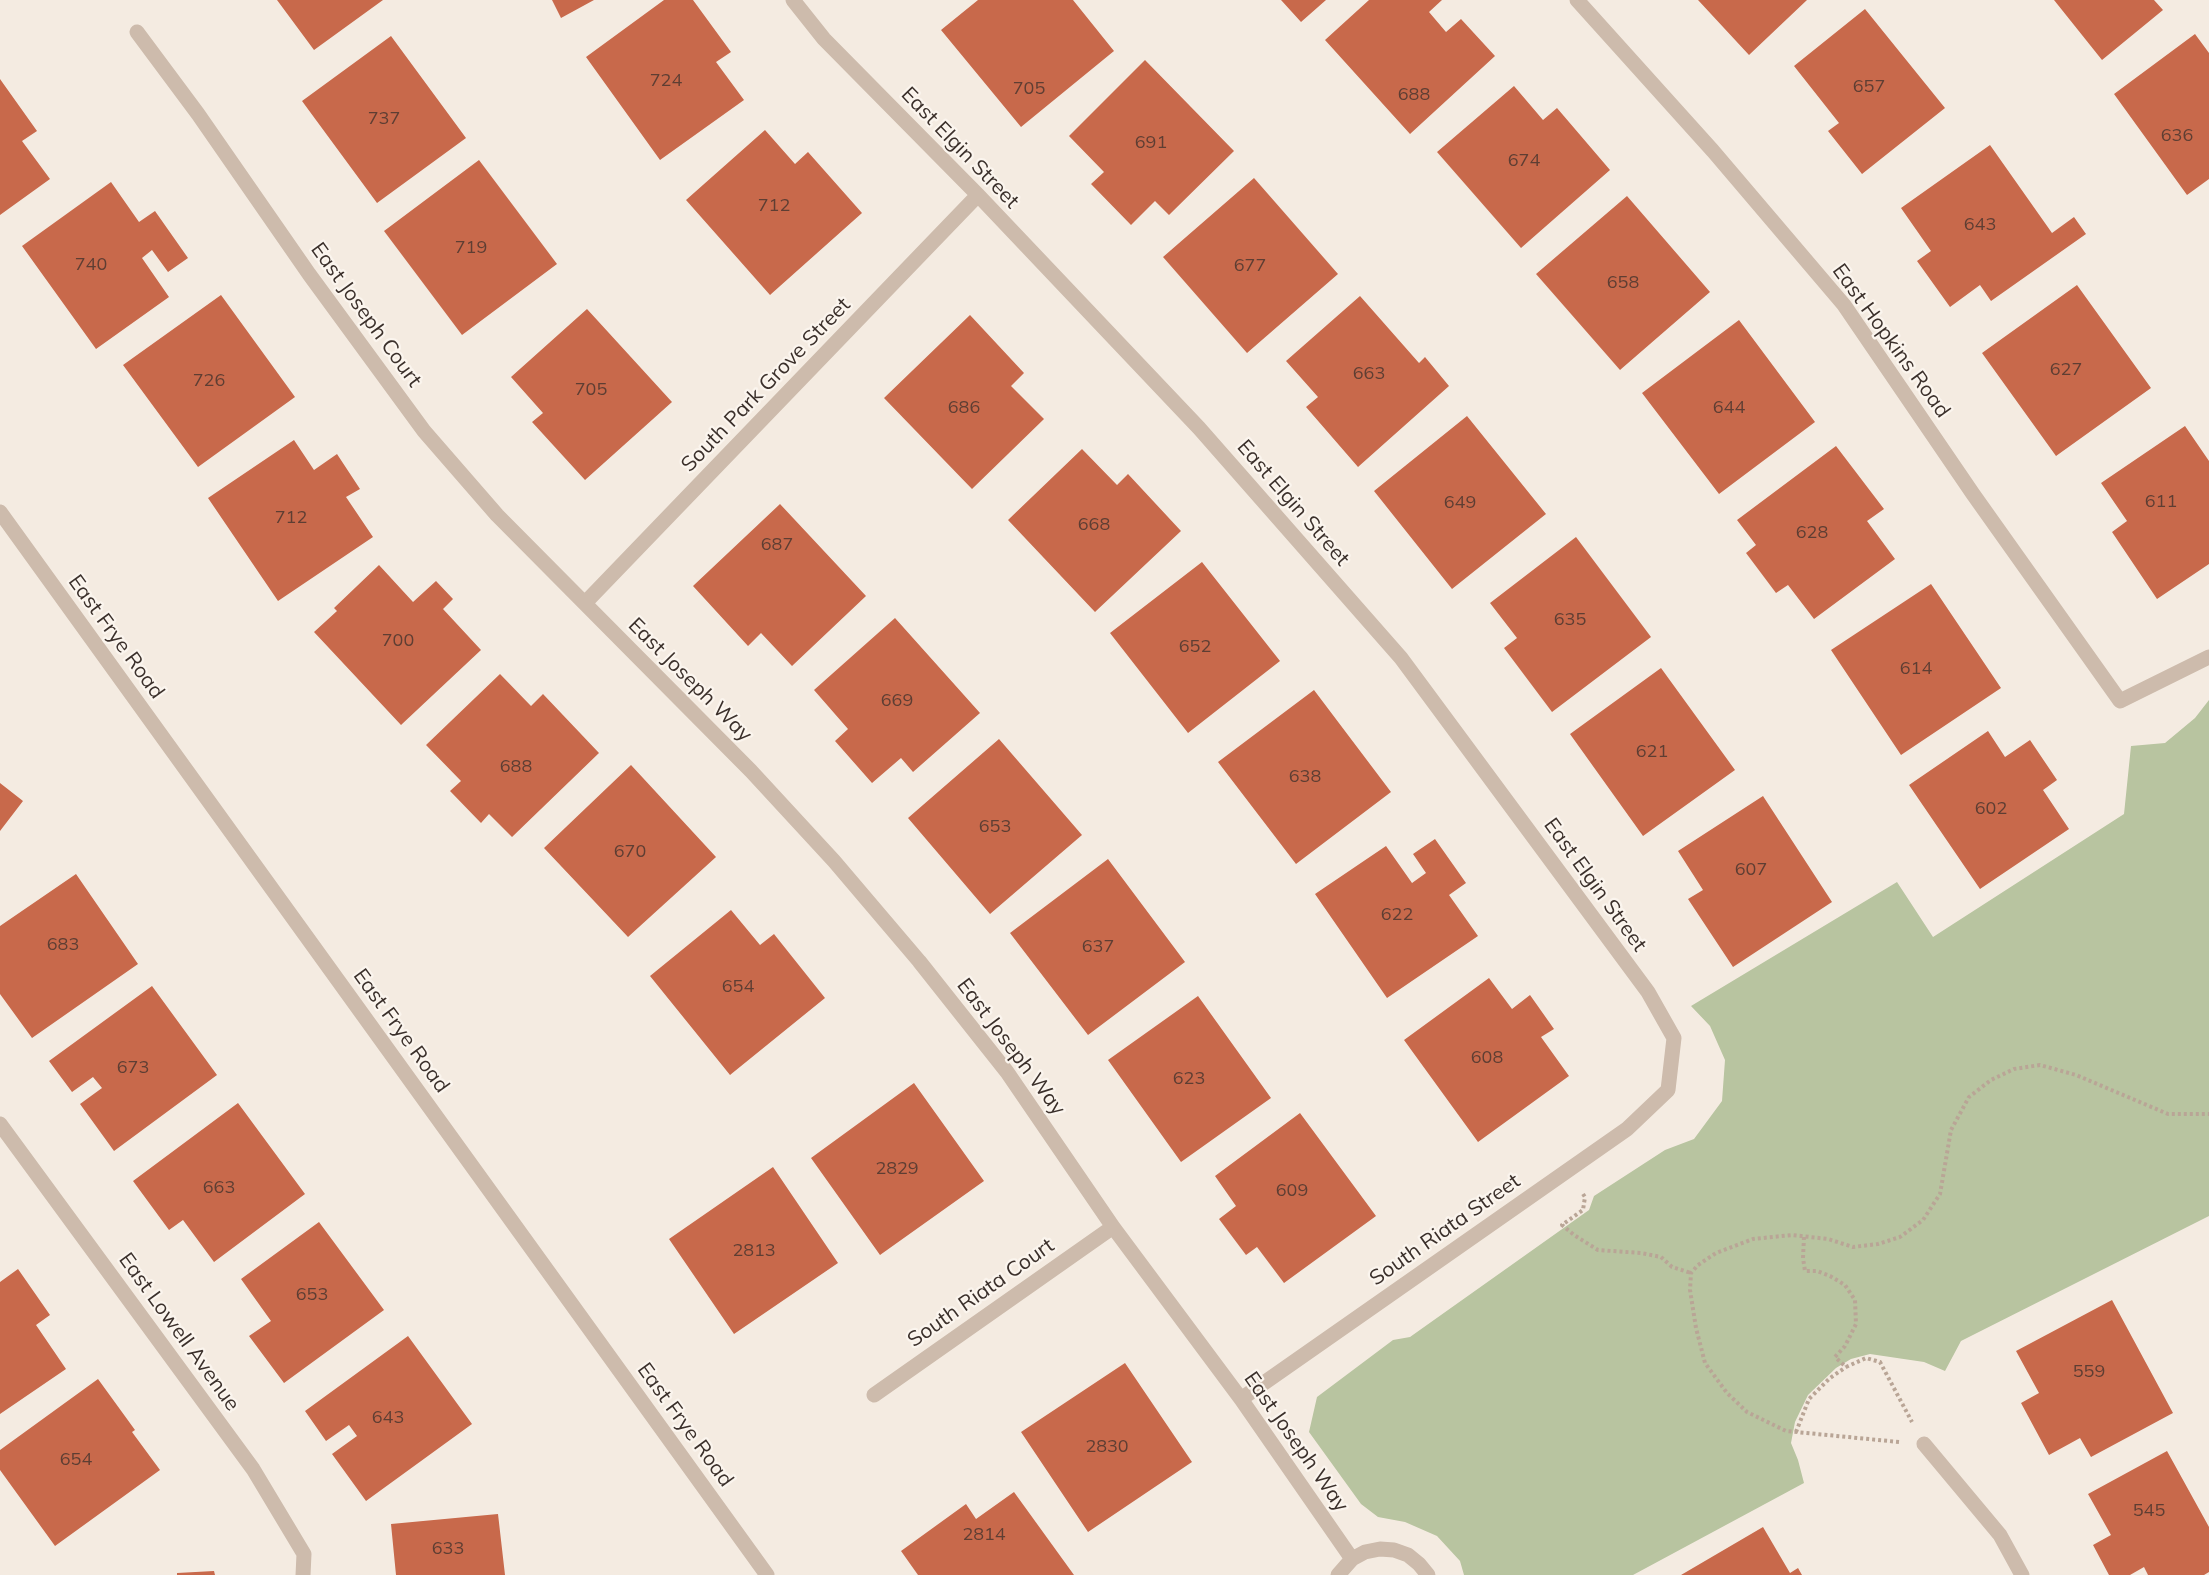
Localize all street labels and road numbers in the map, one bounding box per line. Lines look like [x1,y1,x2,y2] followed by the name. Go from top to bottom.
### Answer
[896,82,1024,214] street label: East Elgin Street
[305,238,427,392] street label: East Joseph Court
[1827,259,1955,423] street label: East Hopkins Road
[676,293,856,477] street label: South Park Grove Street
[1231,435,1355,571] street label: East Elgin Street
[63,570,169,704] street label: East Frye Road
[623,613,757,747] street label: East Joseph Way
[1538,813,1652,957] street label: East Elgin Street
[348,964,454,1098] street label: East Frye Road
[951,974,1071,1120] street label: East Joseph Way
[1365,1169,1525,1291] street label: South Riata Street
[903,1233,1059,1353] street label: South Riata Court
[113,1248,245,1416] street label: East Lowell Avenue
[632,1358,738,1492] street label: East Frye Road
[1238,1367,1354,1517] street label: East Joseph Way

